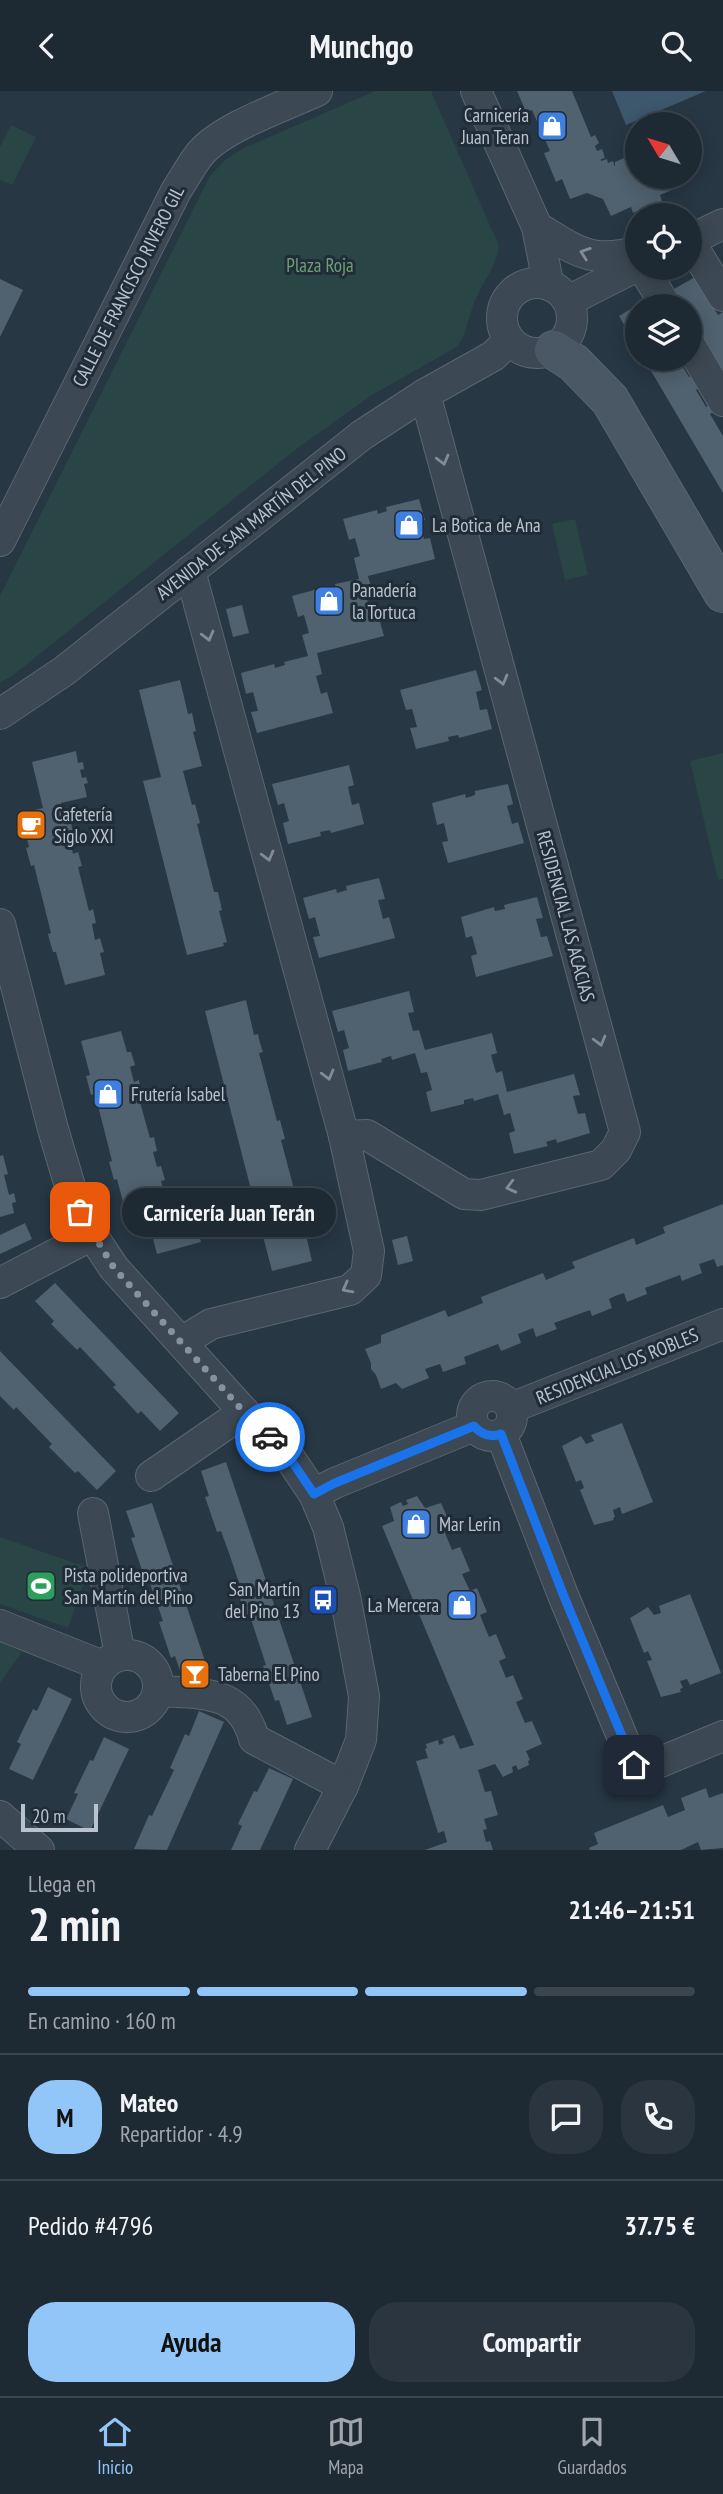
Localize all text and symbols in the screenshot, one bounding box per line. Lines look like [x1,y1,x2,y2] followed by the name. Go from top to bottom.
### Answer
[310,25,413,67] text: Munchgo
[28,27,66,65] icon: back
[657,27,695,65] icon: search
[460,103,529,149] place label: Carnicería Juan Teran
[535,109,569,143] shop icon: Carnicería Juan Teran
[625,112,702,189] north arrow
[625,112,702,371] map controls
[67,181,189,390] street label: CALLE DE FRANCISCO RIVERO GIL
[625,203,702,280] button: locate
[579,247,591,261] one-way arrow
[286,253,354,277] park label: Plaza Roja
[625,294,702,371] button: layers
[151,441,351,605] street label: AVENIDA DE SAN MARTÍN DEL PINO
[435,454,449,466] one-way arrow
[392,508,426,542] shop icon: La Botica de Ana
[432,513,541,537] place label: La Botica de Ana
[352,578,417,624] place label: Panadería la Tortuca
[312,584,346,618] shop icon: Panadería la Tortuca
[199,630,214,642] one-way arrow
[494,674,509,686] one-way arrow
[54,802,114,848] place label: Cafetería Siglo XXI
[14,808,48,842] cafe icon: Cafetería Siglo XXI
[532,828,600,1004] street label: RESIDENCIAL LAS ACACIAS
[259,850,274,862] one-way arrow
[592,1035,606,1047] one-way arrow
[319,1069,334,1081] one-way arrow
[91,1077,125,1111] shop icon: Frutería Isabel
[131,1082,226,1106] place label: Frutería Isabel
[505,1179,517,1193] one-way arrow
[50,1182,110,1242] pin
[122,1187,336,1237] callout: Carnicería Juan Terán
[61,1193,99,1231] icon: bag
[143,1198,315,1227] text: Carnicería Juan Terán
[342,1279,355,1293] one-way arrow
[532,1322,702,1410] street label: RESIDENCIAL LOS ROBLES
[235,1402,305,1472] courier
[251,1418,289,1456] icon: car
[399,1507,433,1541] shop icon: Mar Lerin
[439,1512,501,1536] place label: Mar Lerin
[64,1563,193,1609] place label: Pista polideportiva San Martín del Pino
[24,1569,58,1603] sports icon: Pista polideportiva San Martín del Pino
[225,1577,300,1623] place label: San Martín del Pino 13
[306,1583,340,1617] bus stop icon: San Martín del Pino 13
[445,1588,479,1622] shop icon: La Mercera
[368,1593,439,1617] place label: La Mercera
[178,1657,212,1691] bar icon: Taberna El Pino
[218,1662,320,1686] place label: Taberna El Pino
[604,1735,664,1795] pin
[615,1746,653,1784] icon: home
[21,1801,98,1833] scale bar
[32,1804,66,1828] text: 20 m
[28,1869,96,1898] text: Llega en
[568,1893,695,1926] text: 21:46–21:51
[28,1894,121,1954] text: 2 min
[28,2006,176,2035] text: En camino · 160 m
[529,2080,603,2154] button: chat
[621,2080,695,2154] button: phone
[120,2086,178,2119] text: Mateo
[56,2101,74,2134] text: M
[120,2119,243,2148] text: Repartidor · 4.9
[28,2209,153,2242] text: Pedido #4796
[625,2209,695,2242] text: 37.75 €
[28,2302,355,2382] button: Ayuda
[369,2302,695,2382] button: Compartir
[96,2413,134,2479] tab: Inicio
[327,2413,365,2479] tab: Mapa
[558,2413,627,2479] tab: Guardados

